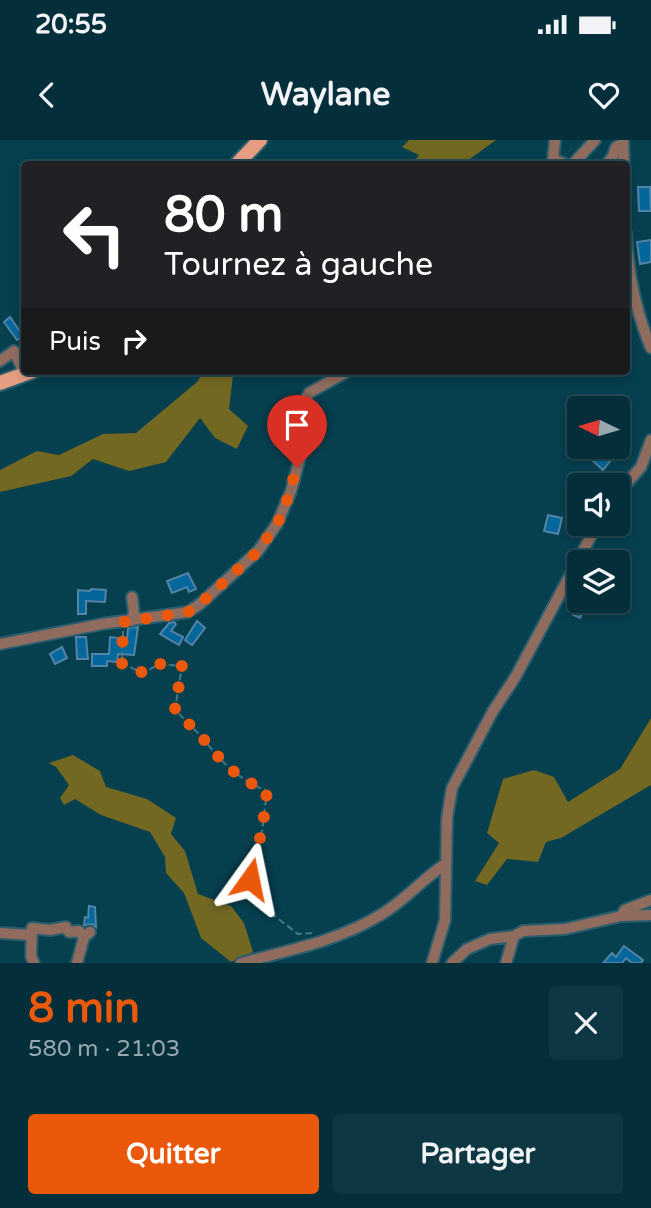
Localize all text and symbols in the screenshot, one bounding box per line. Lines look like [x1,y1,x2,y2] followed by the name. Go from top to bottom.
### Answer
[35,9,107,40] text: 20:55
[28,76,66,114] icon: back
[261,76,390,114] text: Waylane
[585,76,623,114] icon: heart
[164,186,283,245] text: 80 m
[49,189,140,280] icon: left
[164,246,433,284] text: Tournez à gauche
[115,322,153,360] icon: right
[49,326,101,357] text: Puis
[267,395,327,467] pin
[567,396,630,458] north arrow
[567,396,630,613] map controls
[278,406,316,444] icon: arrive
[567,473,630,536] button: sound
[567,550,630,613] button: layers
[213,842,287,916] position arrow
[28,983,140,1034] text: 8 min
[549,986,623,1060] button: close
[28,1035,180,1063] text: 580 m · 21:03
[28,1114,319,1194] button: Quitter
[333,1114,623,1194] button: Partager

